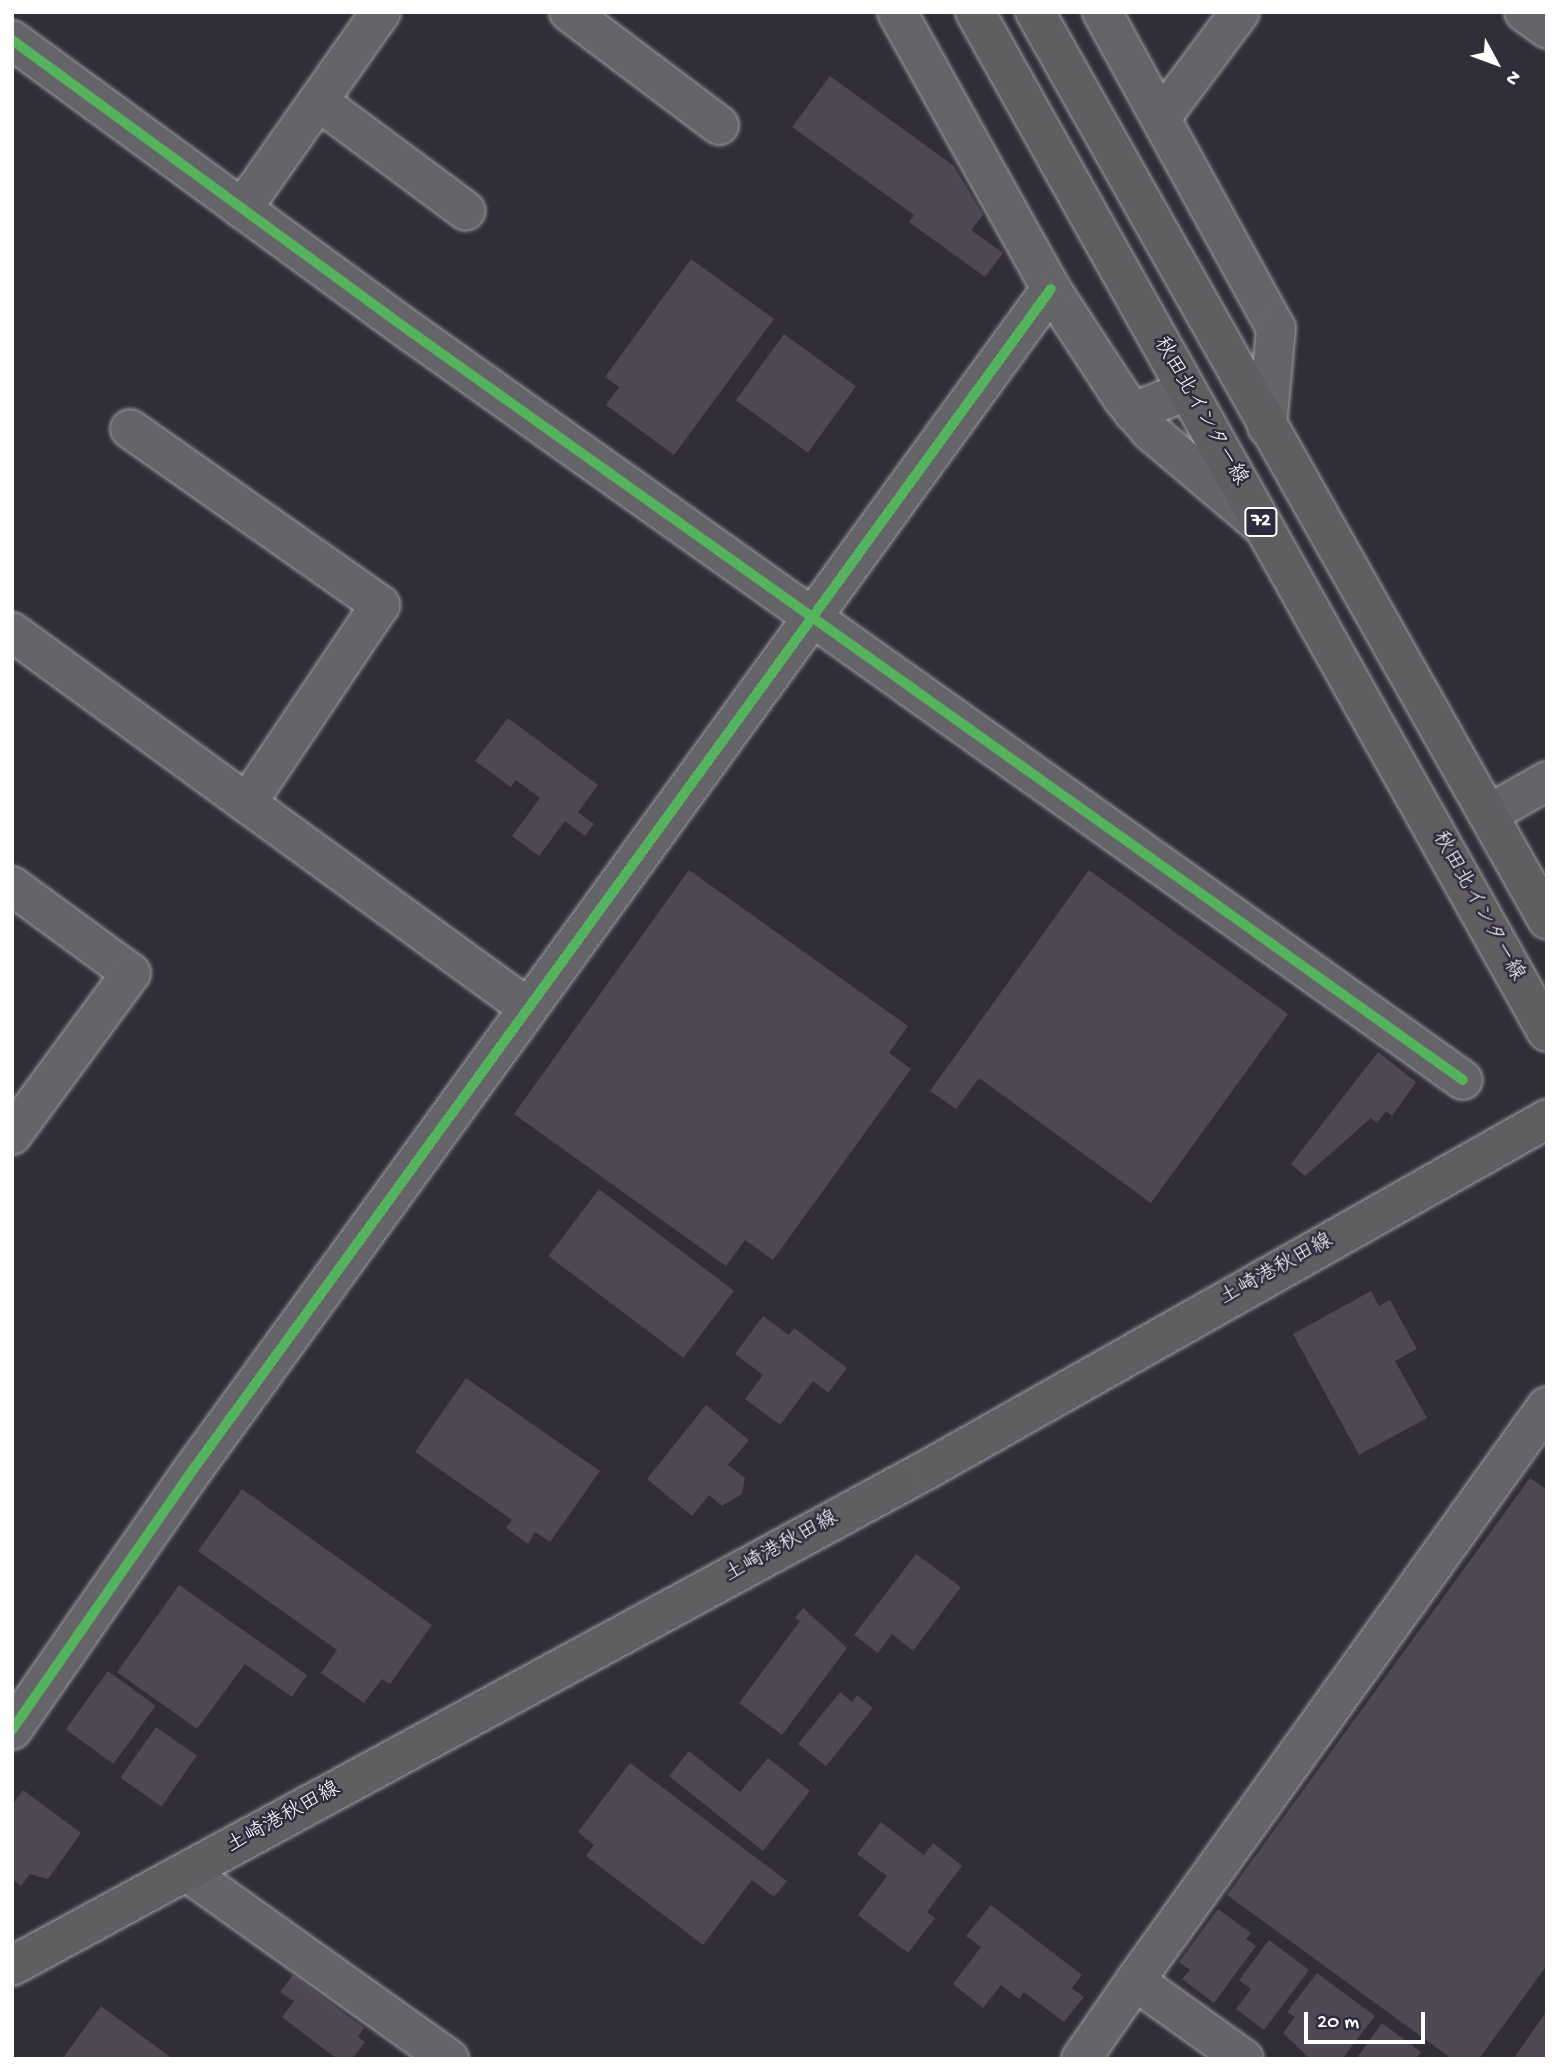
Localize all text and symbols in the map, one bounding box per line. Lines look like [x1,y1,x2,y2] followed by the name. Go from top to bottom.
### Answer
[1461,28,1531,98] north arrow
[1499,65,1525,89] text: N
[1146,333,1252,491] street label: 秋田北インター線
[1244,506,1278,538] road number: 72
[1425,827,1529,987] street label: 秋田北インター線
[1216,1229,1338,1313] street label: 土崎港秋田線
[721,1506,843,1590] street label: 土崎港秋田線
[223,1777,345,1861] street label: 土崎港秋田線
[1307,1997,1428,2041] scale bar
[1317,2011,1359,2036] text: 20 m

